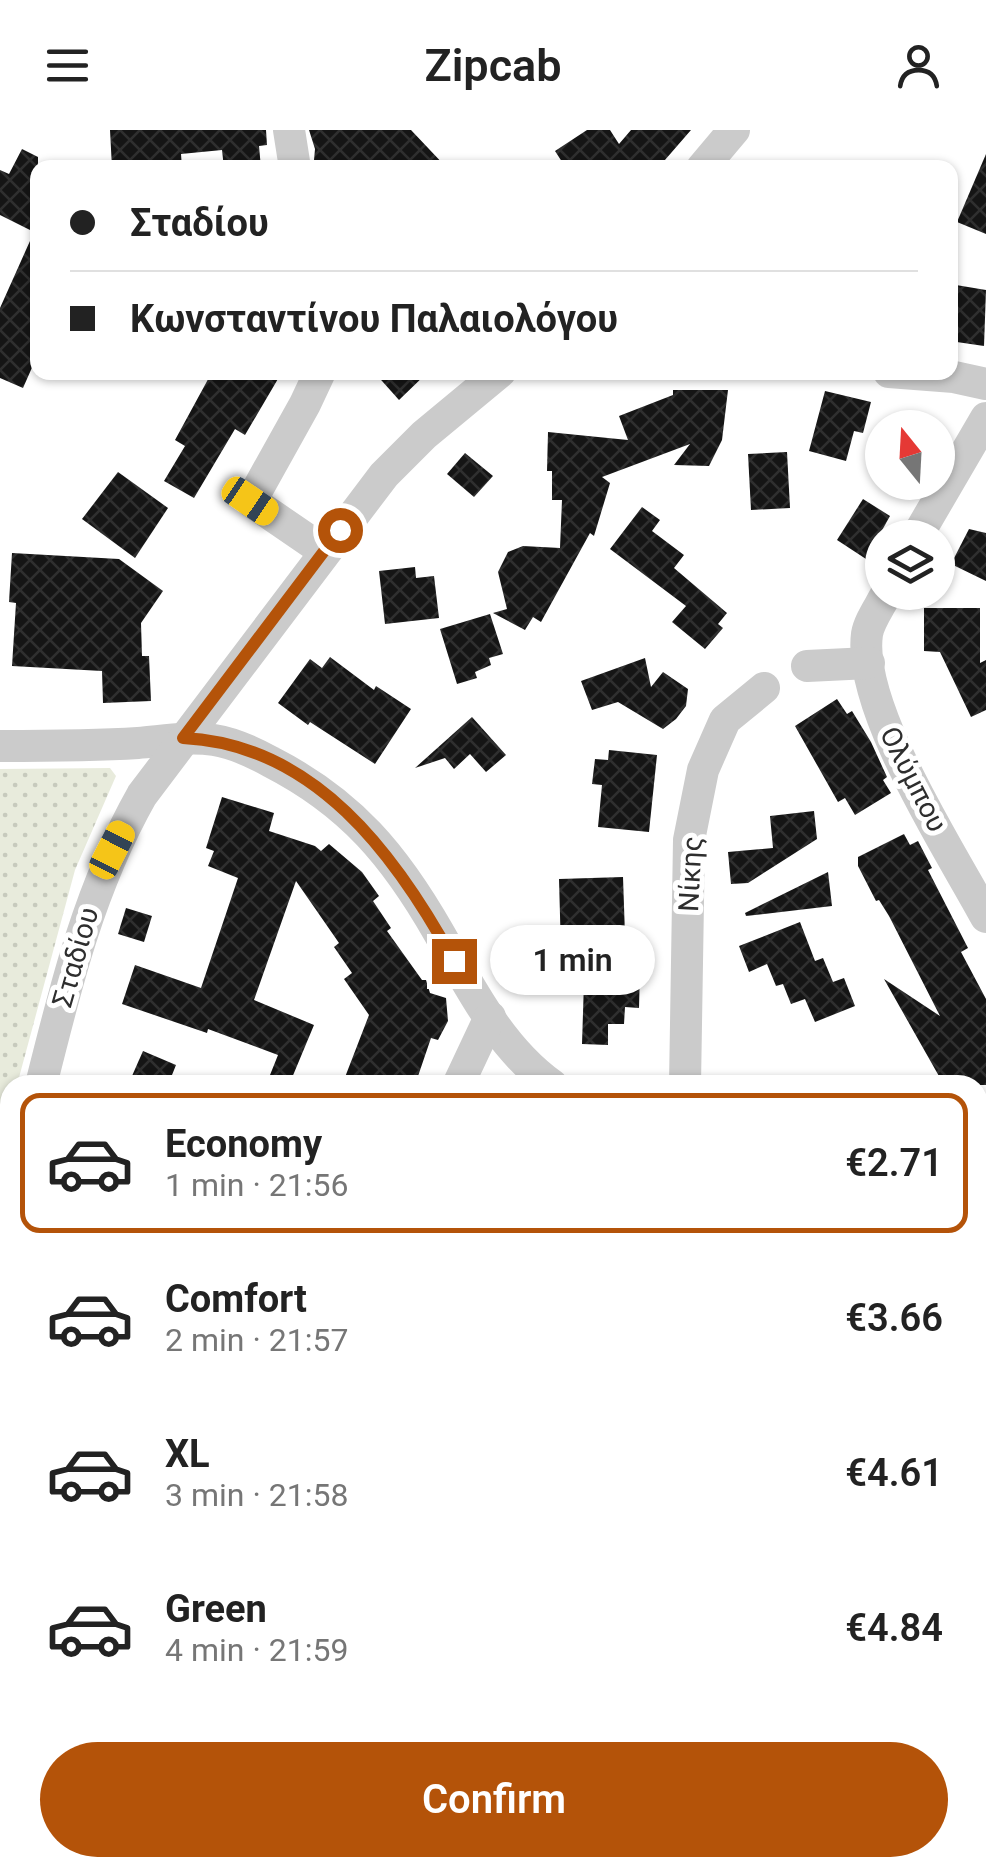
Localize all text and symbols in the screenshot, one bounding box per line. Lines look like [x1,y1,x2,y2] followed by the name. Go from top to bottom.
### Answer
[40,38,95,93] icon: menu
[891,38,946,93] icon: person
[424,39,562,92] text: Zipcab
[130,201,269,245] text: Σταδίου
[130,297,618,341] text: Κωνσταντίνου Παλαιολόγου
[865,410,955,500] north arrow
[865,410,955,610] map controls
[217,472,283,530] car
[318,508,363,553] route start
[865,520,955,610] button: layers
[873,721,954,837] street label: Ολύμπου
[85,816,139,884] car
[672,835,709,913] street label: Νίκης
[46,903,105,1011] street label: Σταδίου
[489,926,654,996] callout: 1 min
[432,939,477,984] route end
[532,941,613,979] text: 1 min
[45,1118,135,1208] icon: car
[165,1122,322,1166] text: Economy
[845,1141,943,1185] text: €2.71
[165,1166,348,1204] text: 1 min · 21:56
[45,1273,135,1363] icon: car
[165,1277,307,1321] text: Comfort
[845,1296,943,1340] text: €3.66
[165,1321,348,1359] text: 2 min · 21:57
[45,1428,135,1518] icon: car
[165,1432,210,1476] text: XL
[845,1451,943,1495] text: €4.61
[165,1476,348,1514] text: 3 min · 21:58
[45,1583,135,1673] icon: car
[165,1587,267,1631] text: Green
[845,1606,943,1650] text: €4.84
[165,1631,348,1669] text: 4 min · 21:59
[40,1742,948,1857] button: Confirm

